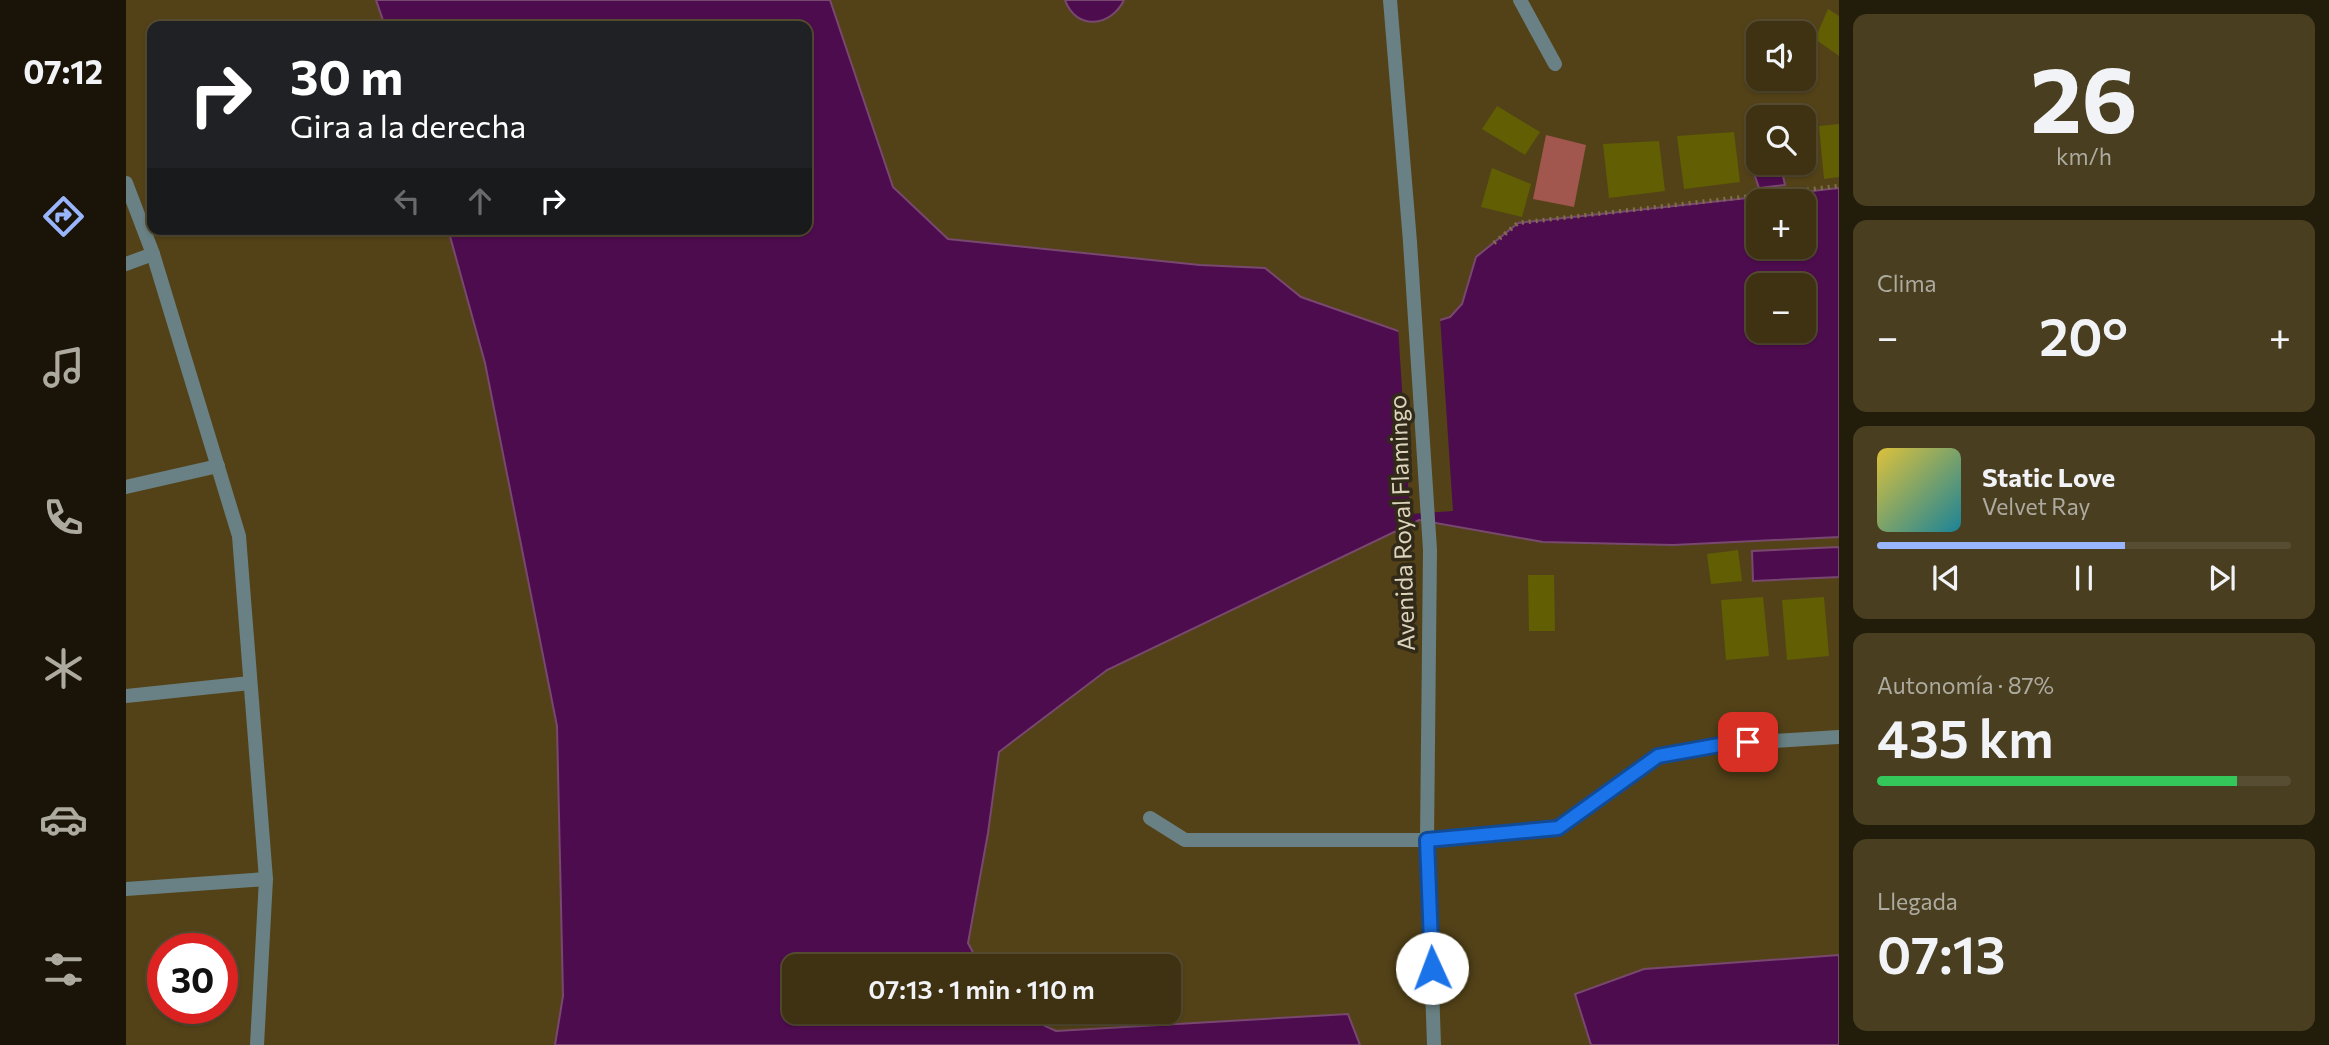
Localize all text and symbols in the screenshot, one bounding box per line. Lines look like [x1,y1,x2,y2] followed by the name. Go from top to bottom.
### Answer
[1746,21,1816,343] map controls
[1746,21,1816,91] button: sound
[2030,40,2138,152] text: 26
[290,45,403,105] text: 30 m
[175,49,266,140] icon: right
[23,51,103,91] text: 07:12
[290,105,526,145] text: Gira a la derecha
[1746,105,1816,175] button: search
[2056,142,2112,170] text: km/h
[388,182,426,220] icon: left
[461,182,499,220] icon: ahead
[534,182,572,220] icon: right
[1746,189,1816,259] button: +
[39,192,88,241] icon: directions
[1877,269,1937,297] text: Clima
[1746,273,1816,343] button: −
[2039,303,2128,367] text: 20°
[1877,312,1899,359] text: −
[2269,312,2291,359] text: +
[39,343,88,392] icon: music
[1382,395,1420,651] street label: Avenida Royal Flamingo
[1982,461,2115,492] text: Static Love
[1982,492,2090,520] text: Velvet Ray
[39,493,88,542] icon: phone
[1927,559,1965,597] icon: previous
[2065,559,2103,597] icon: pause
[2203,559,2241,597] icon: next
[39,644,88,693] icon: climate
[1877,671,2054,699] text: Autonomía · 87%
[1877,705,2054,769] text: 435 km
[1718,712,1778,772] pin
[1729,723,1767,761] icon: arrive
[39,795,88,844] icon: car
[1877,887,1958,915] text: Llegada
[1877,921,2006,985] text: 07:13
[1395,931,1469,1005] position arrow
[147,933,238,1024] speed limit sign: 30
[39,945,88,994] icon: filters
[868,973,1095,1004] text: 07:13 · 1 min · 110 m

